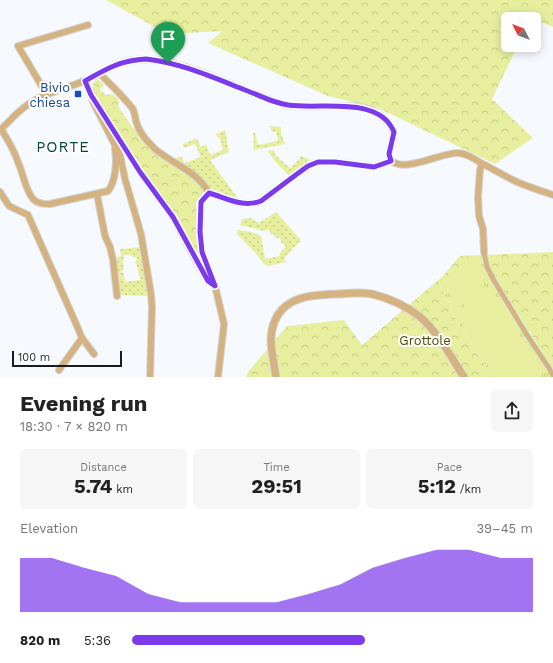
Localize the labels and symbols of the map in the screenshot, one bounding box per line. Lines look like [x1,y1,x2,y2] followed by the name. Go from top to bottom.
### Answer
[501,12,541,52] north arrow
[151,22,185,63] pin
[30,80,71,110] place label: Bivio chiesa
[73,89,83,99] marker: Bivio chiesa
[36,138,90,156] district label: PORTE
[399,333,451,348] park label: Grottole
[12,349,122,368] scale bar

